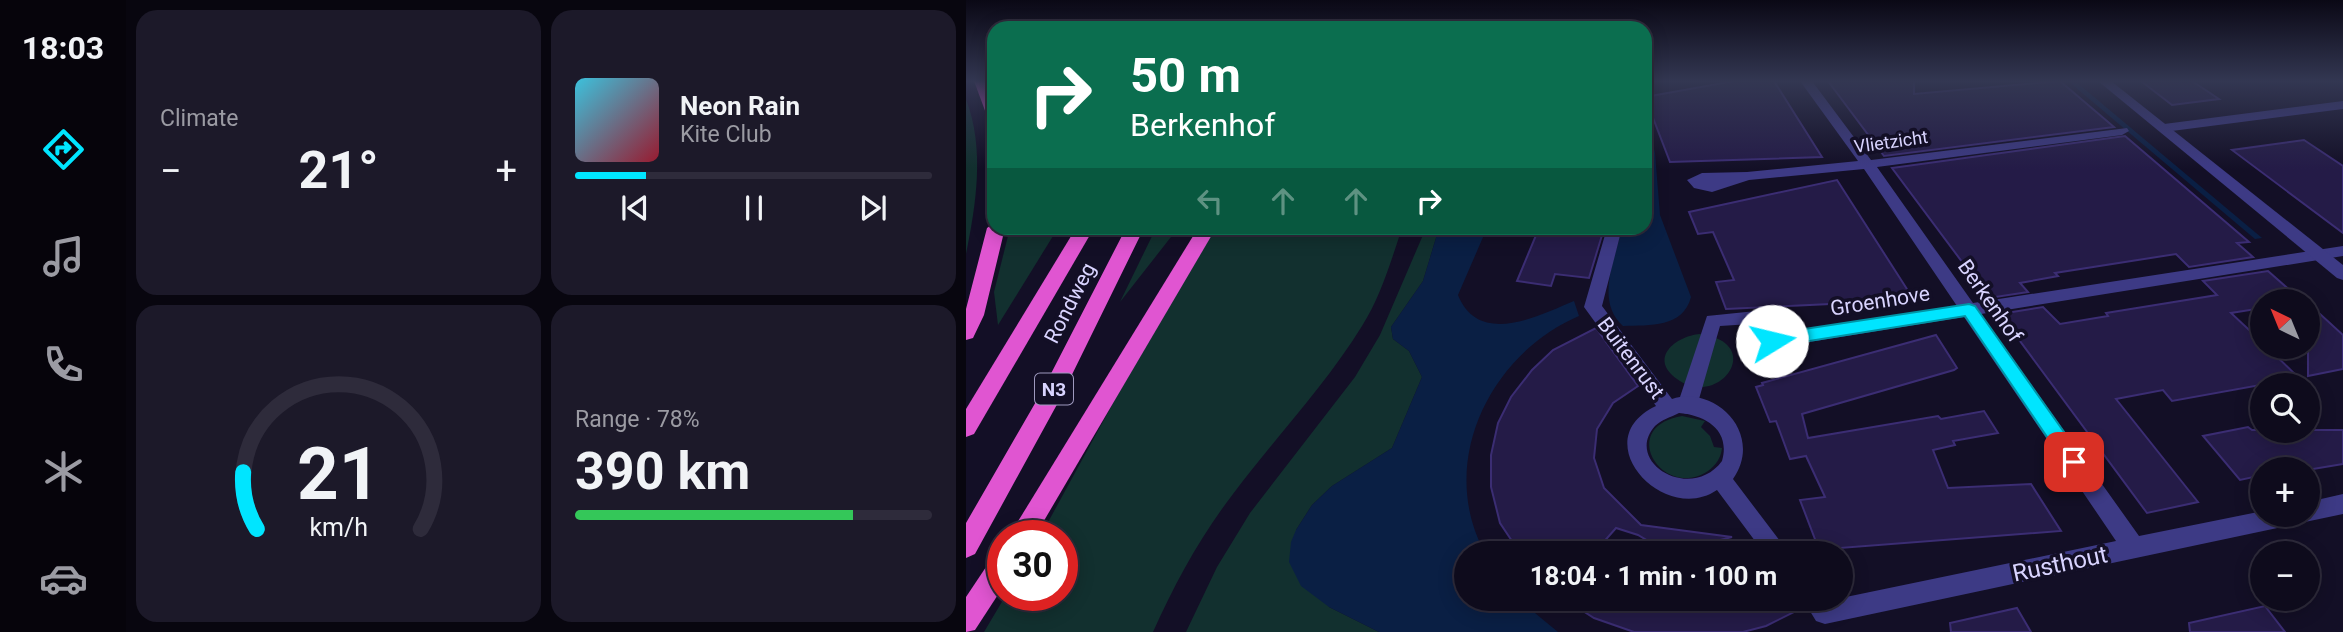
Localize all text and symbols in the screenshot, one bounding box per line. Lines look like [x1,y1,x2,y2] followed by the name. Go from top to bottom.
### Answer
[22,29,104,67] text: 18:03
[1130,47,1241,104] text: 50 m
[1015,49,1106,140] icon: right
[680,91,800,121] text: Neon Rain
[160,105,239,132] text: Climate
[1130,106,1275,144] text: Berkenhof
[680,121,772,148] text: Kite Club
[39,125,88,174] icon: directions
[1853,126,1929,157] street label: Vlietzicht
[299,140,379,201] text: 21°
[160,149,182,193] text: −
[495,149,517,193] text: +
[1191,182,1229,220] icon: left
[1264,182,1302,220] icon: ahead
[1337,182,1375,220] icon: ahead
[1410,182,1448,220] icon: right
[616,189,654,227] icon: previous
[735,189,773,227] icon: pause
[854,189,892,227] icon: next
[39,232,88,281] icon: music
[1953,255,2028,348] street label: Berkenhof
[1040,259,1100,347] street label: Rondweg
[1828,281,1932,321] street label: Groenhove
[2250,289,2320,359] north arrow
[2250,289,2320,611] map controls
[1735,304,1809,378] position arrow
[1593,313,1669,404] street label: Buitenrust
[39,340,88,389] icon: phone
[2250,373,2320,443] button: search
[1035,374,1073,404] road number: N3
[575,406,700,433] text: Range · 78%
[297,432,380,518] text: 21
[2044,432,2104,492] pin
[575,441,750,502] text: 390 km
[2055,443,2093,481] icon: arrive
[39,447,88,496] icon: climate
[2250,457,2320,527] button: +
[309,513,368,542] text: km/h
[987,520,1078,611] speed limit sign: 30
[2010,540,2110,588] street label: Rusthout
[2250,541,2320,611] button: −
[39,554,88,603] icon: car
[1530,561,1777,591] text: 18:04 · 1 min · 100 m

